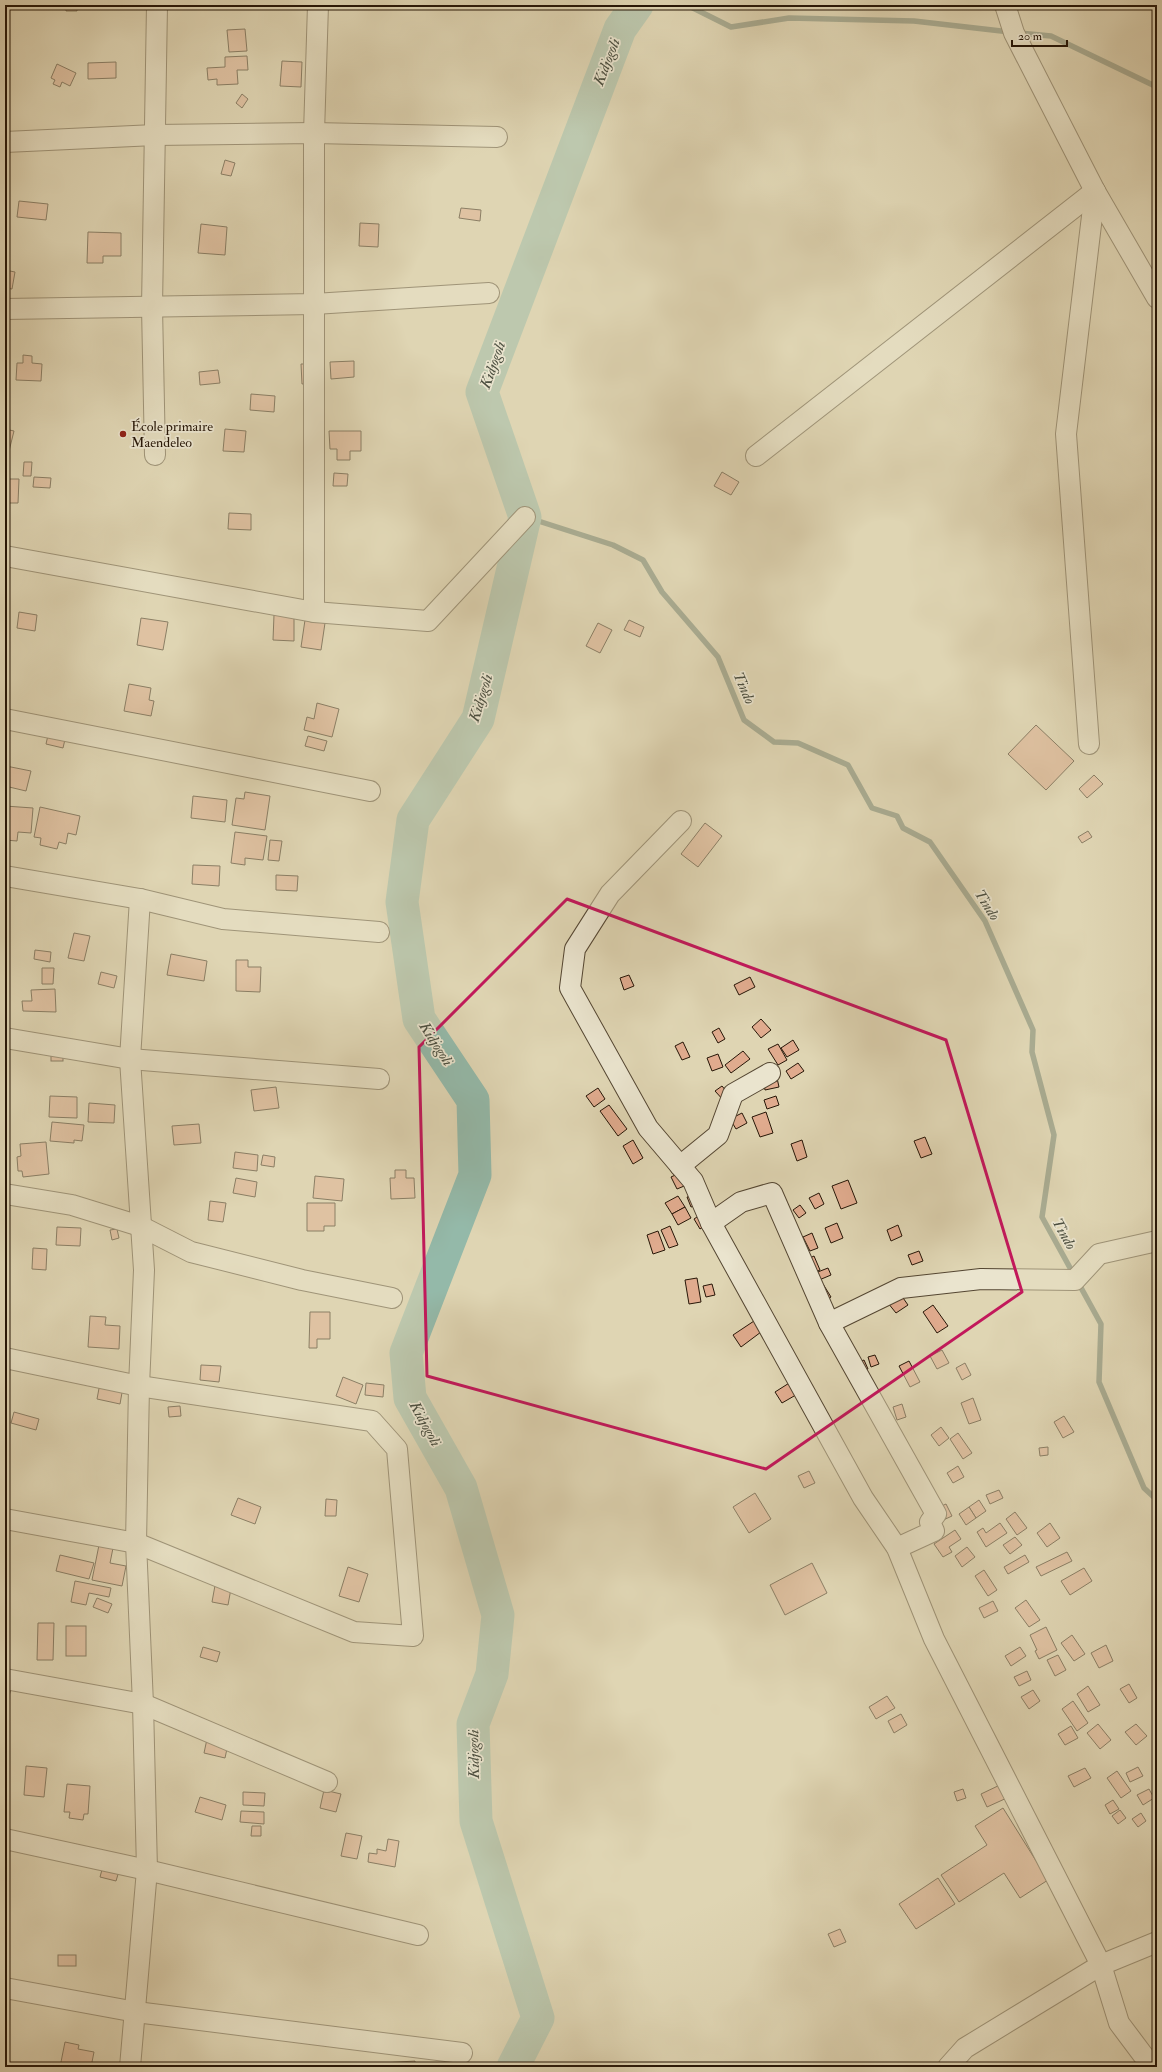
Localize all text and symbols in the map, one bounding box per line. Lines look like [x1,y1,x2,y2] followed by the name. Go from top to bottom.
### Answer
[1012,22,1067,48] scale bar
[1018,29,1043,44] text: 20 m
[589,36,625,89] water label: Kidjogoli
[476,339,510,392] water label: Kidjogoli
[131,418,213,451] place label: École primaire Maendeleo
[118,429,128,439] marker: École primaire Maendeleo
[729,669,759,707] water label: Tindo
[464,672,497,725] water label: Kidjogoli
[970,886,1004,924] water label: Tindo
[414,1017,457,1070] water label: Kidjogoli
[1048,1215,1080,1253] water label: Tindo
[404,1397,445,1450] water label: Kidjogoli
[464,1729,484,1780] water label: Kidjogoli

